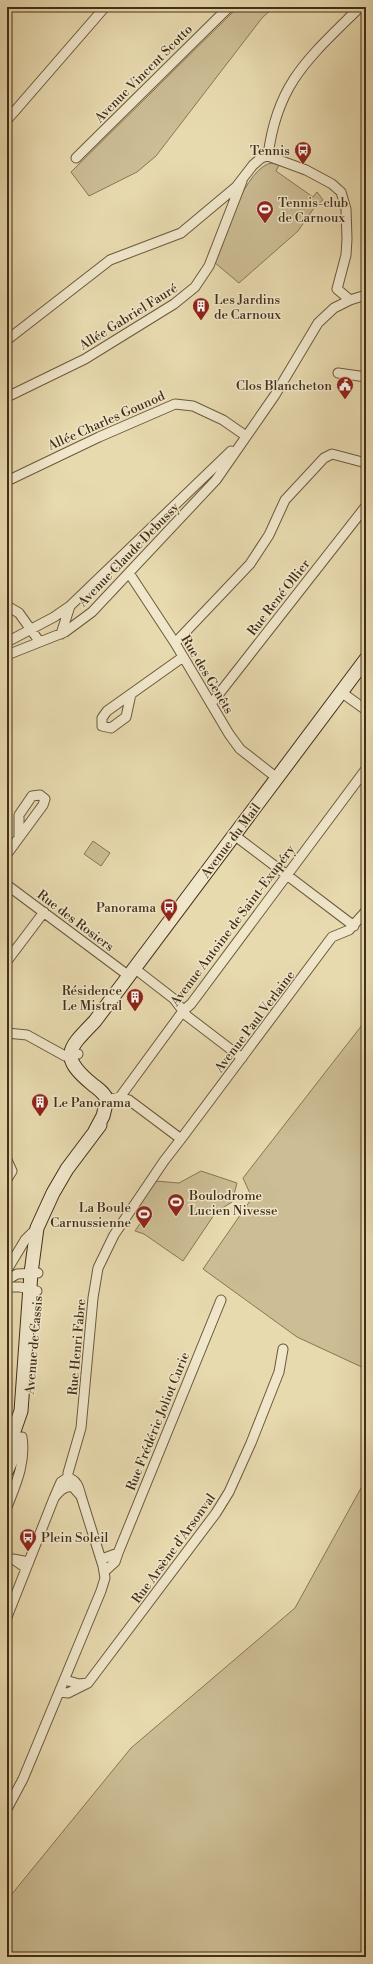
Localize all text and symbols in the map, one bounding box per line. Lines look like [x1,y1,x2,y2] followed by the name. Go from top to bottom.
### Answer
[91,21,196,127] street label: Avenue Vincent Scotto
[293,140,313,165] bus stop icon: Tennis
[250,143,290,159] place label: Tennis
[278,195,348,226] place label: Tennis-club de Carnoux
[255,199,275,224] sports icon: Tennis-club de Carnoux
[76,280,181,354] street label: Allée Gabriel Fauré
[214,292,281,323] place label: Les Jardins de Carnoux
[191,296,211,321] building icon: Les Jardins de Carnoux
[335,375,355,400] public building icon: Clos Blancheton
[236,378,332,394] place label: Clos Blancheton
[44,388,168,454] street label: Allée Charles Gounod
[74,499,183,611] street label: Avenue Claude Debussy
[244,556,314,639] street label: Rue René Ollier
[177,632,237,717] street label: Rue des Genêts
[197,800,264,882] street label: Avenue du Mail
[166,842,299,1010] street label: Avenue Antoine de Saint-Exupéry
[34,887,117,955] street label: Rue des Rosiers
[159,897,179,922] bus stop icon: Panorama
[96,900,156,916] place label: Panorama
[211,967,299,1077] street label: Avenue Paul Verlaine
[62,983,122,1014] place label: Résidence Le Mistral
[125,987,145,1012] building icon: Résidence Le Mistral
[30,1092,50,1117] building icon: Le Panorama
[53,1095,131,1111] place label: Le Panorama
[188,1188,278,1219] place label: Boulodrome Lucien Nivesse
[166,1192,186,1217] sports icon: Boulodrome Lucien Nivesse
[50,1200,131,1231] place label: La Boule Carnussienne
[134,1204,154,1229] sports icon: La Boule Carnussienne
[22,1295,46,1396] street label: Avenue de Cassis
[65,1298,89,1396] street label: Rue Henri Fabre
[123,1349,193,1493] street label: Rue Frédéric Joliot Curie
[129,1490,219,1607] street label: Rue Arsène d'Arsonval
[18,1527,38,1552] bus stop icon: Plein Soleil
[41,1530,108,1546] place label: Plein Soleil

